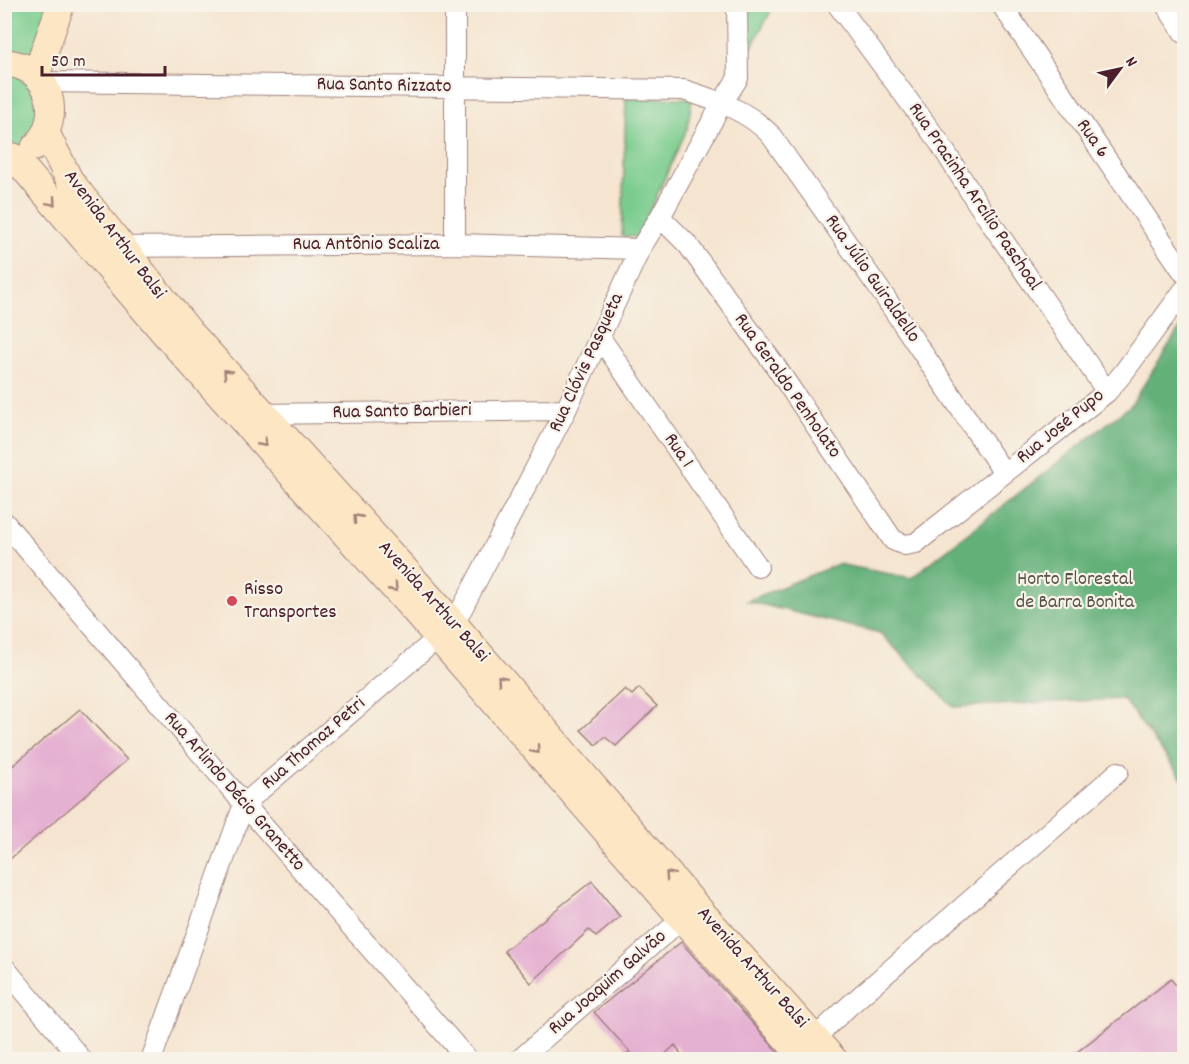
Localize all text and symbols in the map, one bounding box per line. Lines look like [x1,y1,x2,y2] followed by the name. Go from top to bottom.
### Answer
[42,39,165,77] scale bar
[1090,39,1150,99] north arrow
[51,50,86,75] text: 50 m
[1119,53,1142,72] text: N
[316,71,452,101] street label: Rua Santo Rizzato
[901,97,1048,297] street label: Rua Pracinha Arcílio Paschoal
[1068,114,1116,164] street label: Rua 6
[56,164,172,306] street label: Avenida Arthur Balsi
[45,195,56,206] one-way arrow
[817,209,927,349] street label: Rua Júlio Guiraldello
[293,231,440,259] street label: Rua Antônio Scaliza
[542,288,632,437] street label: Rua Clóvis Pasqueta
[726,308,848,464] street label: Rua Geraldo Penholato
[223,369,234,380] one-way arrow
[1011,383,1111,471] street label: Rua José Pupo
[332,397,472,427] street label: Rua Santo Barbieri
[656,428,700,474] street label: Rua 1
[256,437,267,447] one-way arrow
[353,514,364,525] one-way arrow
[371,535,496,669] street label: Avenida Arthur Balsi
[1016,566,1135,617] park label: Horto Florestal de Barra Bonita
[244,576,337,627] place label: Risso Transportes
[387,581,398,592] one-way arrow
[225,594,239,608] marker: Risso Transportes
[497,675,508,686] one-way arrow
[256,691,373,797] street label: Rua Thomaz Petri
[157,706,312,878] street label: Rua Arlindo Décio Granetto
[529,743,540,754] one-way arrow
[666,871,677,882] one-way arrow
[690,901,815,1035] street label: Avenida Arthur Balsi
[543,924,673,1042] street label: Rua Joaquim Galvão

